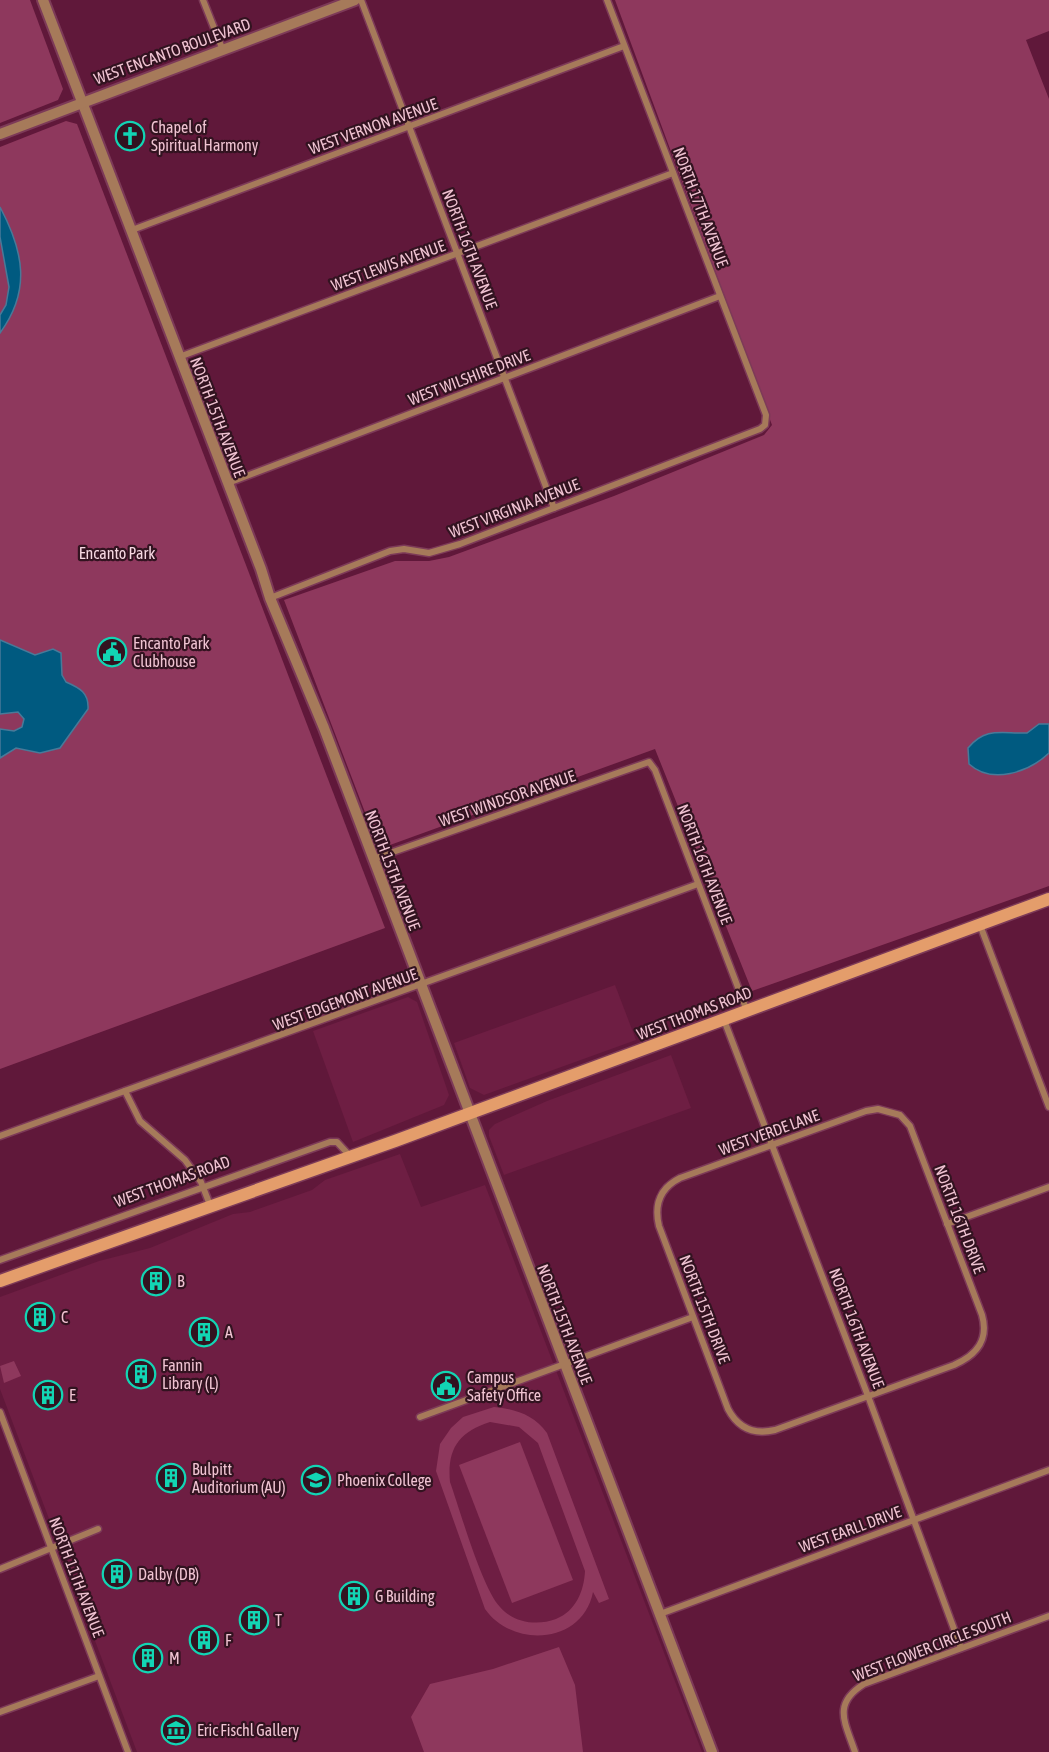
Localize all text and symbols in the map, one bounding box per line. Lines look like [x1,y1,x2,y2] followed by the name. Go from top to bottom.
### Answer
[91,14,253,88] street label: WEST ENCANTO BOULEVARD
[306,94,440,158] street label: WEST VERNON AVENUE
[151,118,259,155] place label: Chapel of Spiritual Harmony
[114,120,146,152] church icon: Chapel of Spiritual Harmony
[670,145,732,270] street label: NORTH 17TH AVENUE
[439,187,501,312] street label: NORTH 16TH AVENUE
[329,236,448,294] street label: WEST LEWIS AVENUE
[406,345,533,409] street label: WEST WILSHIRE DRIVE
[187,355,249,480] street label: NORTH 15TH AVENUE
[446,475,582,541] street label: WEST VIRGINIA AVENUE
[79,544,155,562] park label: Encanto Park
[133,634,210,670] place label: Encanto Park Clubhouse
[96,636,128,668] public building icon: Encanto Park Clubhouse
[437,766,577,830] street label: WEST WINDSOR AVENUE
[674,802,736,927] street label: NORTH 16TH AVENUE
[362,808,424,933] street label: NORTH 15TH AVENUE
[270,964,420,1033] street label: WEST EDGEMONT AVENUE
[634,983,754,1043] street label: WEST THOMAS ROAD
[716,1105,822,1158] street label: WEST VERDE LANE
[112,1152,232,1210] street label: WEST THOMAS ROAD
[931,1162,989,1276] street label: NORTH 16TH DRIVE
[676,1252,734,1366] street label: NORTH 15TH DRIVE
[534,1262,596,1387] street label: NORTH 15TH AVENUE
[140,1265,172,1297] building icon: B
[826,1266,888,1391] street label: NORTH 16TH AVENUE
[177,1272,185,1290] place label: B
[24,1301,56,1333] building icon: C
[61,1308,68,1326] place label: C
[188,1316,220,1348] building icon: A
[225,1323,233,1341] place label: A
[162,1356,219,1393] place label: Fannin Library (L)
[125,1358,157,1390] building icon: Fannin Library (L)
[467,1368,541,1405] place label: Campus Safety Office
[430,1370,462,1402] public building icon: Campus Safety Office
[32,1379,64,1411] building icon: E
[69,1386,76,1404] place label: E
[192,1460,286,1497] place label: Bulpitt Auditorium (AU)
[155,1462,187,1494] building icon: Bulpitt Auditorium (AU)
[300,1464,332,1496] school or university icon: Phoenix College
[337,1471,432,1490] place label: Phoenix College
[797,1502,904,1556] street label: WEST EARLL DRIVE
[46,1515,108,1640] street label: NORTH 11TH AVENUE
[101,1558,133,1590] building icon: Dalby (DB)
[138,1565,199,1584] place label: Dalby (DB)
[338,1580,370,1612] building icon: G Building
[375,1587,435,1606] place label: G Building
[238,1604,270,1636] building icon: T
[850,1608,1014,1684] street label: WEST FLOWER CIRCLE SOUTH
[275,1611,282,1629] place label: T
[188,1624,220,1656] building icon: F
[225,1631,232,1649] place label: F
[132,1642,164,1674] building icon: M
[169,1649,180,1667] place label: M
[160,1714,192,1746] museum icon: Eric Fischl Gallery
[197,1721,299,1740] place label: Eric Fischl Gallery

